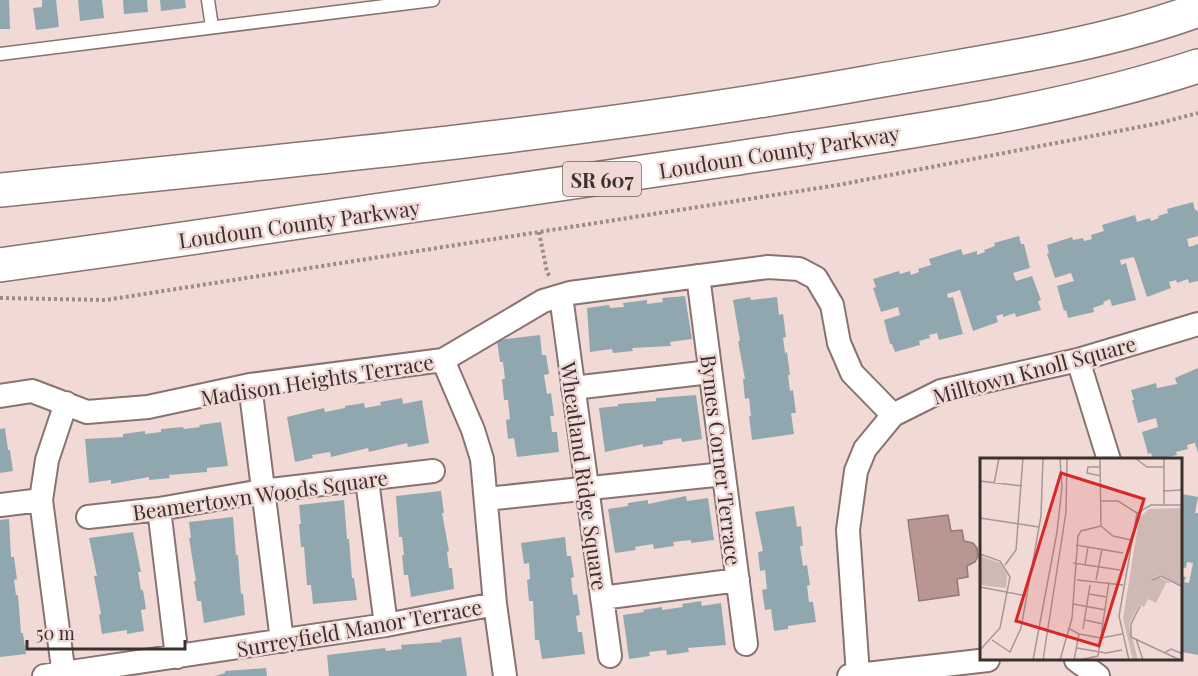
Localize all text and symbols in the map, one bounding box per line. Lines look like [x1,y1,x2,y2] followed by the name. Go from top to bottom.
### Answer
[657,118,902,184] street label: Loudoun County Parkway
[563,162,641,196] road number: SR 607
[177,192,422,254] street label: Loudoun County Parkway
[929,328,1139,410] street label: Milltown Knoll Square
[198,347,436,411] street label: Madison Heights Terrace
[695,353,749,567] street label: Bymes Corner Terrace
[555,359,615,592] street label: Wheatland Ridge Square
[980,458,1183,661] inset map
[131,462,389,526] street label: Beamertown Woods Square
[234,592,484,662] street label: Surreyfield Manor Terrace
[27,613,184,651] scale bar
[36,621,75,645] text: 50 m

